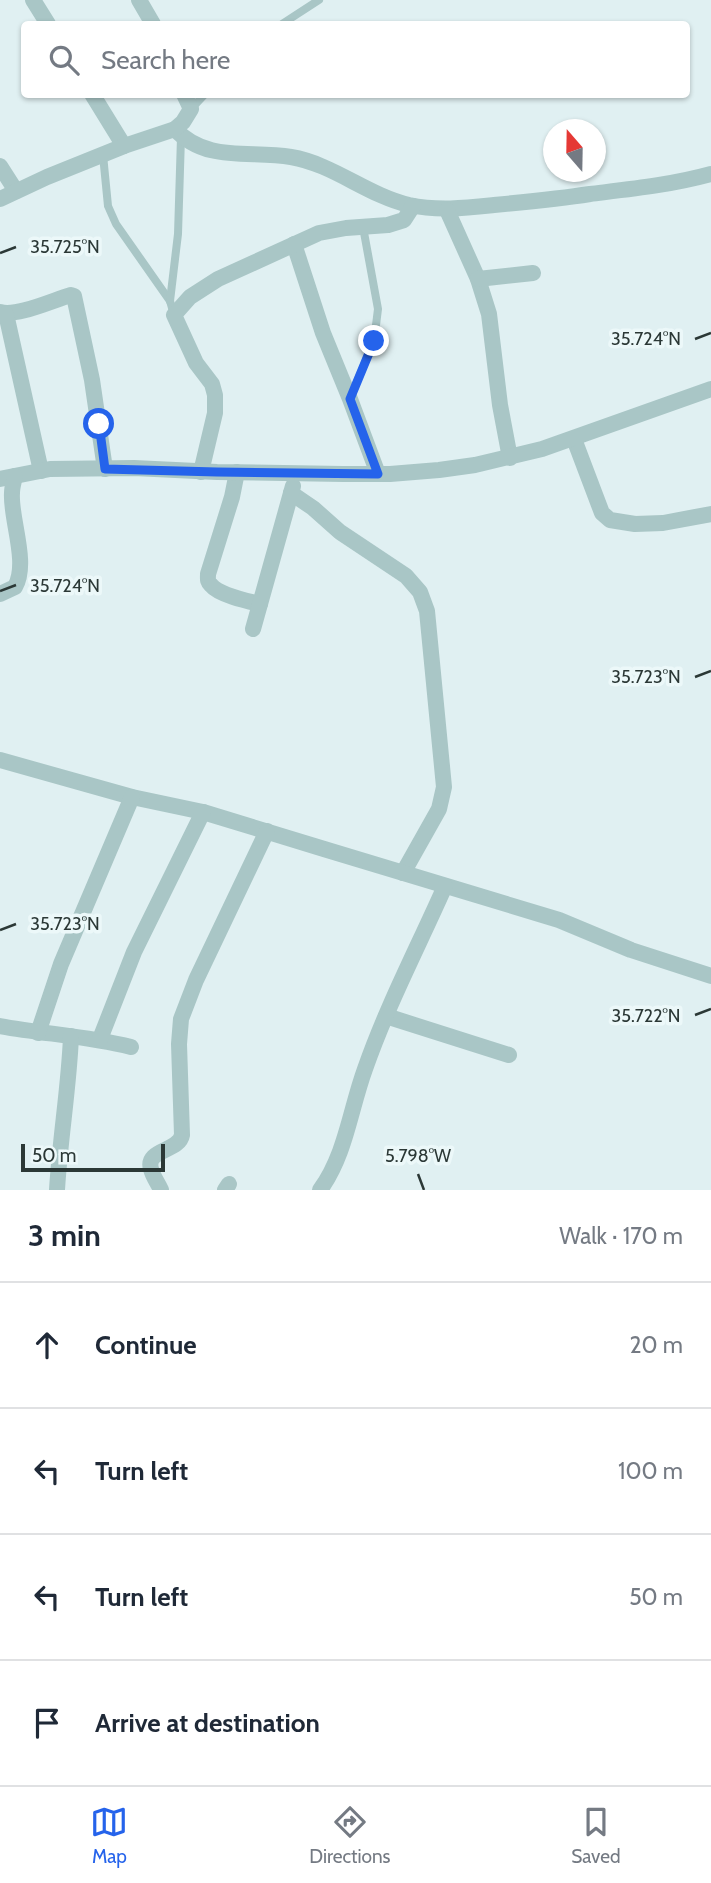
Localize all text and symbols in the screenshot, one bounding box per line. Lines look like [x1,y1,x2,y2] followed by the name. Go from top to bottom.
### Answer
[21,21,690,98] search box
[45,41,83,79] icon: search
[101,44,230,76] text: Search here
[543,119,606,182] north arrow
[30,236,100,258] text: 35.725°N
[358,325,389,356] route end
[611,328,681,350] text: 35.724°N
[83,408,114,439] route start
[30,575,100,597] text: 35.724°N
[611,666,681,688] text: 35.723°N
[30,913,100,935] text: 35.723°N
[611,1005,681,1027] text: 35.722°N
[21,1141,164,1173] scale bar
[32,1144,76,1167] text: 50 m
[385,1145,451,1167] text: 5.798°W
[28,1217,101,1254] text: 3 min
[559,1222,683,1250] text: Walk · 170 m
[28,1326,66,1364] icon: ahead
[95,1329,197,1361] text: Continue
[630,1331,683,1359] text: 20 m
[28,1452,66,1490] icon: left
[95,1455,188,1487] text: Turn left
[618,1457,683,1485] text: 100 m
[28,1578,66,1616] icon: left
[95,1581,188,1613] text: Turn left
[629,1583,683,1611] text: 50 m
[28,1704,66,1742] icon: arrive
[95,1707,320,1739] text: Arrive at destination
[90,1803,128,1868] tab: Map
[309,1803,390,1868] tab: Directions
[571,1803,621,1868] tab: Saved

